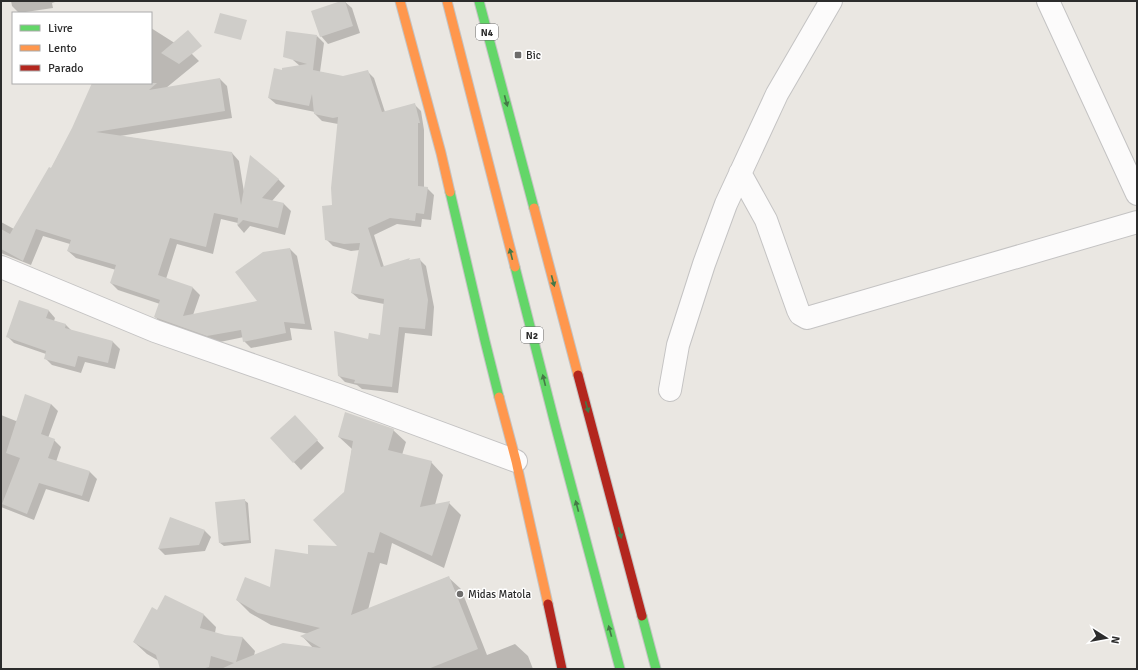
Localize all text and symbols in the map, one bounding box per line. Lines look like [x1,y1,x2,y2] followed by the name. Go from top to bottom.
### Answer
[12,12,152,84] legend
[48,21,73,36] text: Livre
[476,24,498,40] road number: N4
[48,41,77,56] text: Lento
[526,49,541,62] place label: Bic
[513,50,523,60] marker: Bic
[48,61,84,76] text: Parado
[503,95,509,108] one-way arrow
[508,248,514,260] one-way arrow
[550,275,556,287] one-way arrow
[521,327,543,343] road number: N2
[540,374,546,386] one-way arrow
[584,401,590,413] one-way arrow
[573,499,579,512] one-way arrow
[617,527,623,539] one-way arrow
[468,588,532,601] place label: Midas Matola
[455,589,465,599] marker: Midas Matola
[1086,618,1126,658] north arrow
[607,625,613,637] one-way arrow
[1108,635,1122,645] text: N

